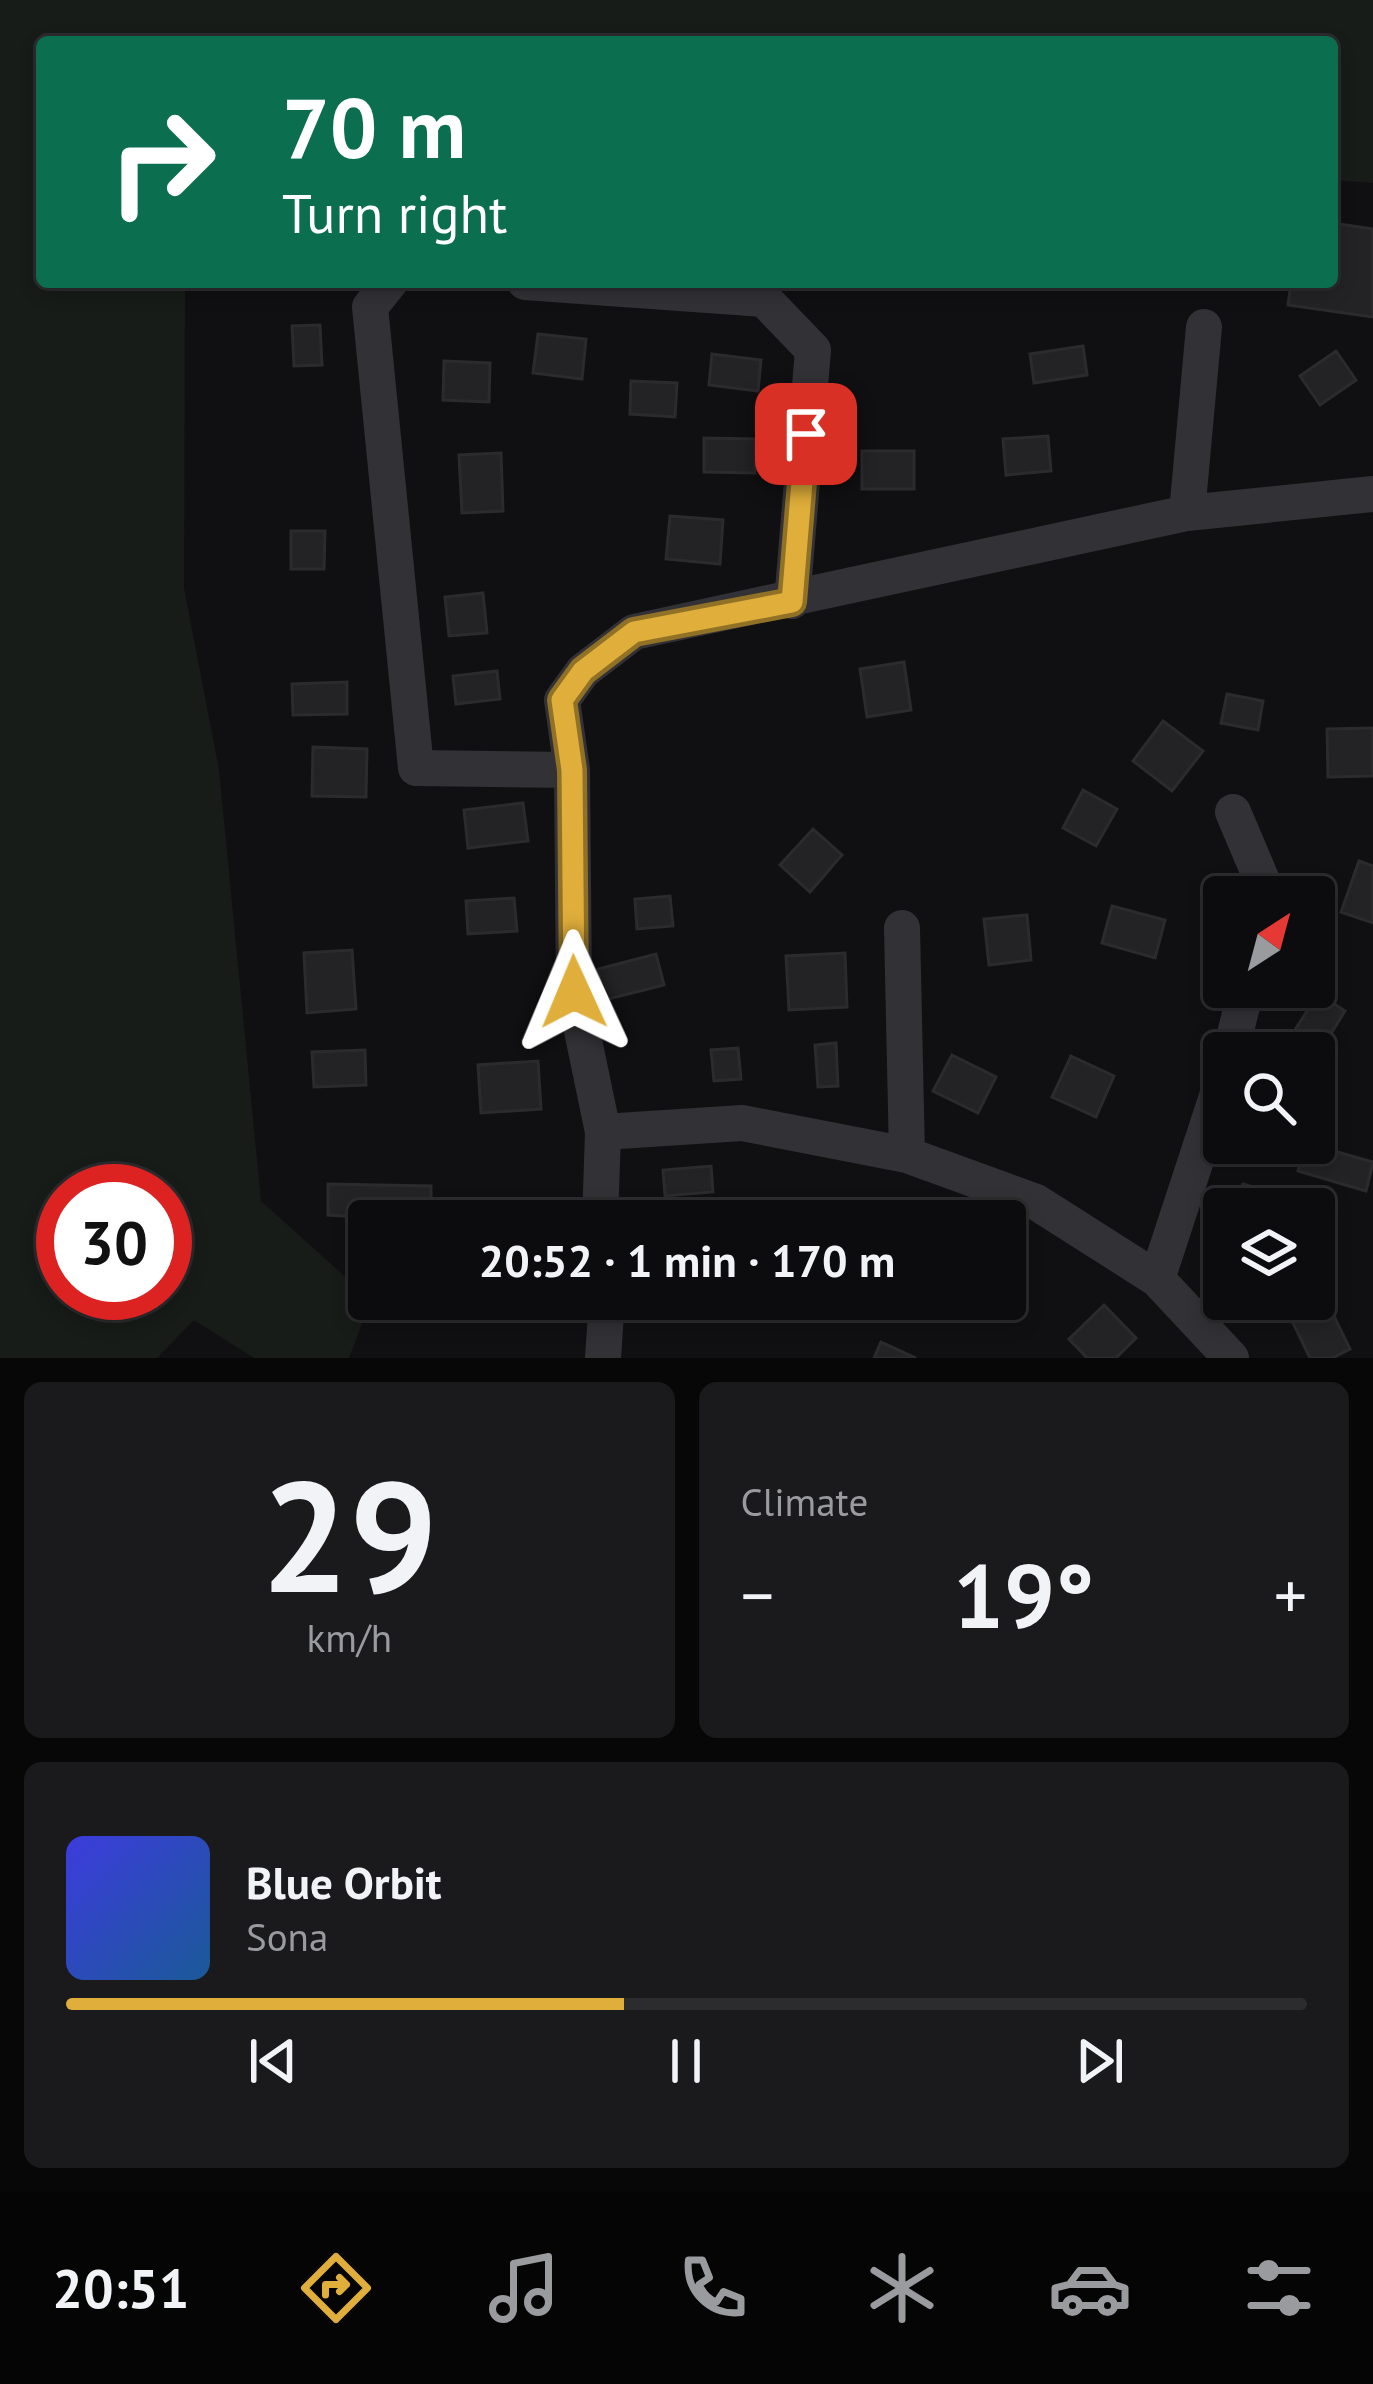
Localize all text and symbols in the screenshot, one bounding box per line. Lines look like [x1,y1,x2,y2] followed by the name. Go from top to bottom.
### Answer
[282,72,466,181] text: 70 m
[84,84,240,240] icon: right
[282,178,507,248] text: Turn right
[755,383,857,485] pin
[773,401,839,467] icon: arrive
[1203,876,1335,1008] north arrow
[1203,876,1335,1320] map controls
[511,929,637,1055] position arrow
[1203,1032,1335,1164] button: search
[36,1164,192,1320] speed limit sign: 30
[1203,1188,1335,1320] button: layers
[479,1231,895,1289] text: 20:52 · 1 min · 170 m
[261,1433,438,1635] text: 29
[741,1476,868,1527] text: Climate
[953,1536,1094,1653] text: 19°
[741,1552,774,1637] text: −
[1274,1552,1307,1637] text: +
[307,1612,392,1663] text: km/h
[246,1853,442,1911] text: Blue Orbit
[246,1911,328,1962] text: Sona
[240,2028,306,2094] icon: previous
[653,2028,719,2094] icon: pause
[1067,2028,1133,2094] icon: next
[294,2246,378,2330] icon: directions
[482,2246,566,2330] icon: music
[671,2246,755,2330] icon: phone
[860,2246,944,2330] icon: climate
[1048,2246,1132,2330] icon: car
[1237,2246,1321,2330] icon: filters
[52,2253,189,2323] text: 20:51

